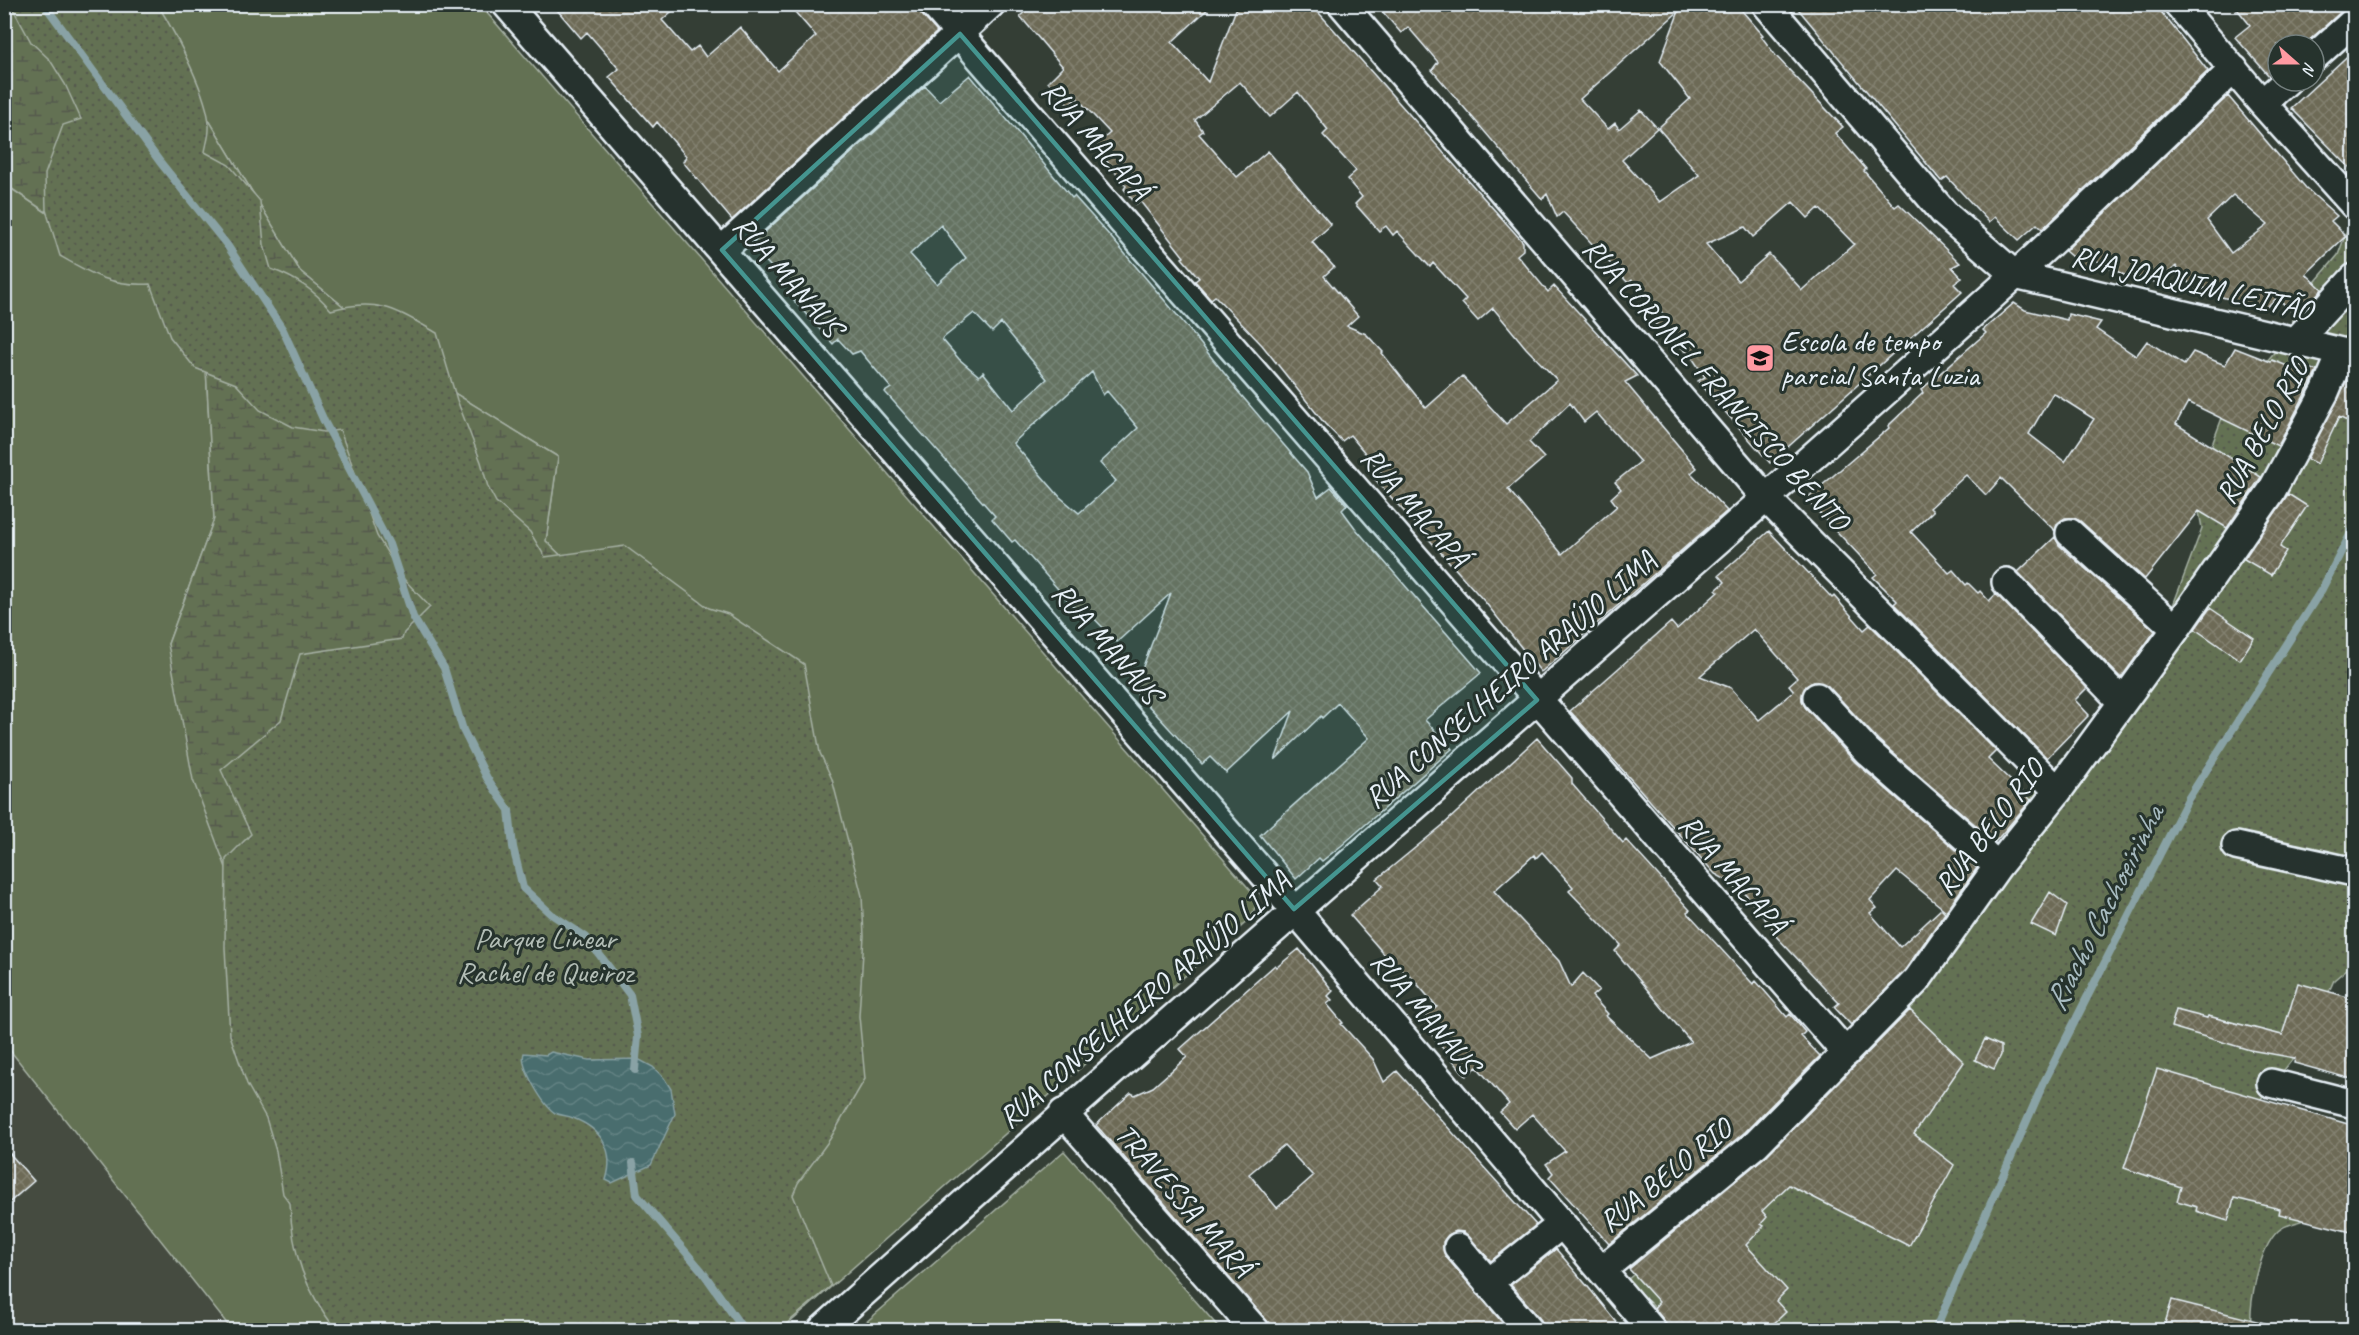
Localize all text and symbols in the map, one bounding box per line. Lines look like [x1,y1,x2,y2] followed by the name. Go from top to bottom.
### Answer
[2266,33,2326,93] north arrow
[2297,60,2320,79] text: N
[1034,72,1161,211] street label: RUA MACAPÁ
[725,207,855,349] street label: RUA MANAUS
[1575,230,1859,540] street label: RUA CORONEL FRANCISCO BENTO
[2068,237,2319,330] street label: RUA JOAQUIM LEITÃO
[1781,322,1981,394] place label: Escola de tempo parcial Santa Luzia
[1744,342,1776,374] school or university icon: Escola de tempo parcial Santa Luzia
[2207,349,2319,510] street label: RUA BELO RIO
[1353,439,1480,578] street label: RUA MACAPÁ
[1356,541,1665,816] street label: RUA CONSELHEIRO ARAÚJO LIMA
[1044,574,1174,716] street label: RUA MANAUS
[1926,749,2054,902] street label: RUA BELO RIO
[2035,795,2175,1017] water label: Riacho Cachoeirinha
[1671,806,1798,945] street label: RUA MACAPÁ
[990,861,1299,1136] street label: RUA CONSELHEIRO ARAÚJO LIMA
[457,919,636,991] park label: Parque Linear Rachel de Queiroz
[1363,943,1491,1085] street label: RUA MANAUS
[1591,1108,1742,1240] street label: RUA BELO RIO
[1107,1115,1264,1288] street label: TRAVESSA MARÁ

